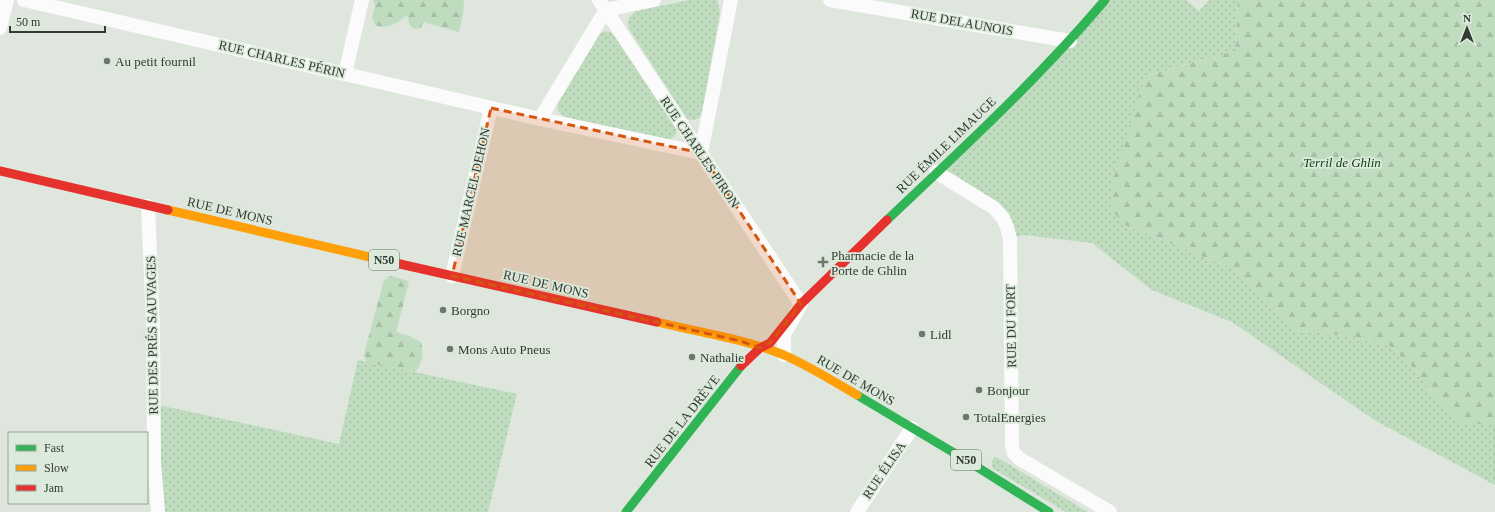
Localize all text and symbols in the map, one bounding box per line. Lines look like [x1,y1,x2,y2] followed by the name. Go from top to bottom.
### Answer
[910,6,1014,38] street label: RUE DELAUNOIS
[10,8,105,34] scale bar
[1447,8,1487,48] north arrow
[1463,12,1471,24] text: N
[16,15,41,29] text: 50 m
[217,37,347,81] street label: RUE CHARLES PÉRIN
[115,54,196,69] place label: Au petit fournil
[102,56,112,66] marker: Au petit fournil
[657,94,743,211] street label: RUE CHARLES PIRON
[893,94,999,196] street label: RUE ÉMILE LIMAUGE
[449,126,493,258] street label: RUE MARCEL DEHON
[1303,155,1381,170] park label: Terril de Ghlin
[186,194,274,228] street label: RUE DE MONS
[831,248,914,278] place label: Pharmacie de la Porte de Ghlin
[369,250,399,270] road number: N50
[143,255,161,415] street label: RUE DES PRÉS SAUVAGES
[818,257,828,267] marker: Pharmacie de la Porte de Ghlin
[502,267,590,301] street label: RUE DE MONS
[1003,284,1019,368] street label: RUE DU FORT
[451,303,490,318] place label: Borgno
[438,305,448,315] marker: Borgno
[930,327,952,342] place label: Lidl
[917,329,927,339] marker: Lidl
[458,342,550,357] place label: Mons Auto Pneus
[445,344,455,354] marker: Mons Auto Pneus
[700,350,744,365] place label: Nathalie
[687,352,697,362] marker: Nathalie
[814,352,898,408] street label: RUE DE MONS
[641,372,723,470] street label: RUE DE LA DRÈVE
[987,383,1030,398] place label: Bonjour
[974,385,984,395] marker: Bonjour
[974,410,1046,425] place label: TotalEnergies
[961,412,971,422] marker: TotalEnergies
[8,432,148,504] legend
[859,438,909,502] street label: RUE ÉLISA
[44,441,65,455] text: Fast
[951,450,981,470] road number: N50
[44,461,69,475] text: Slow
[44,481,64,495] text: Jam

